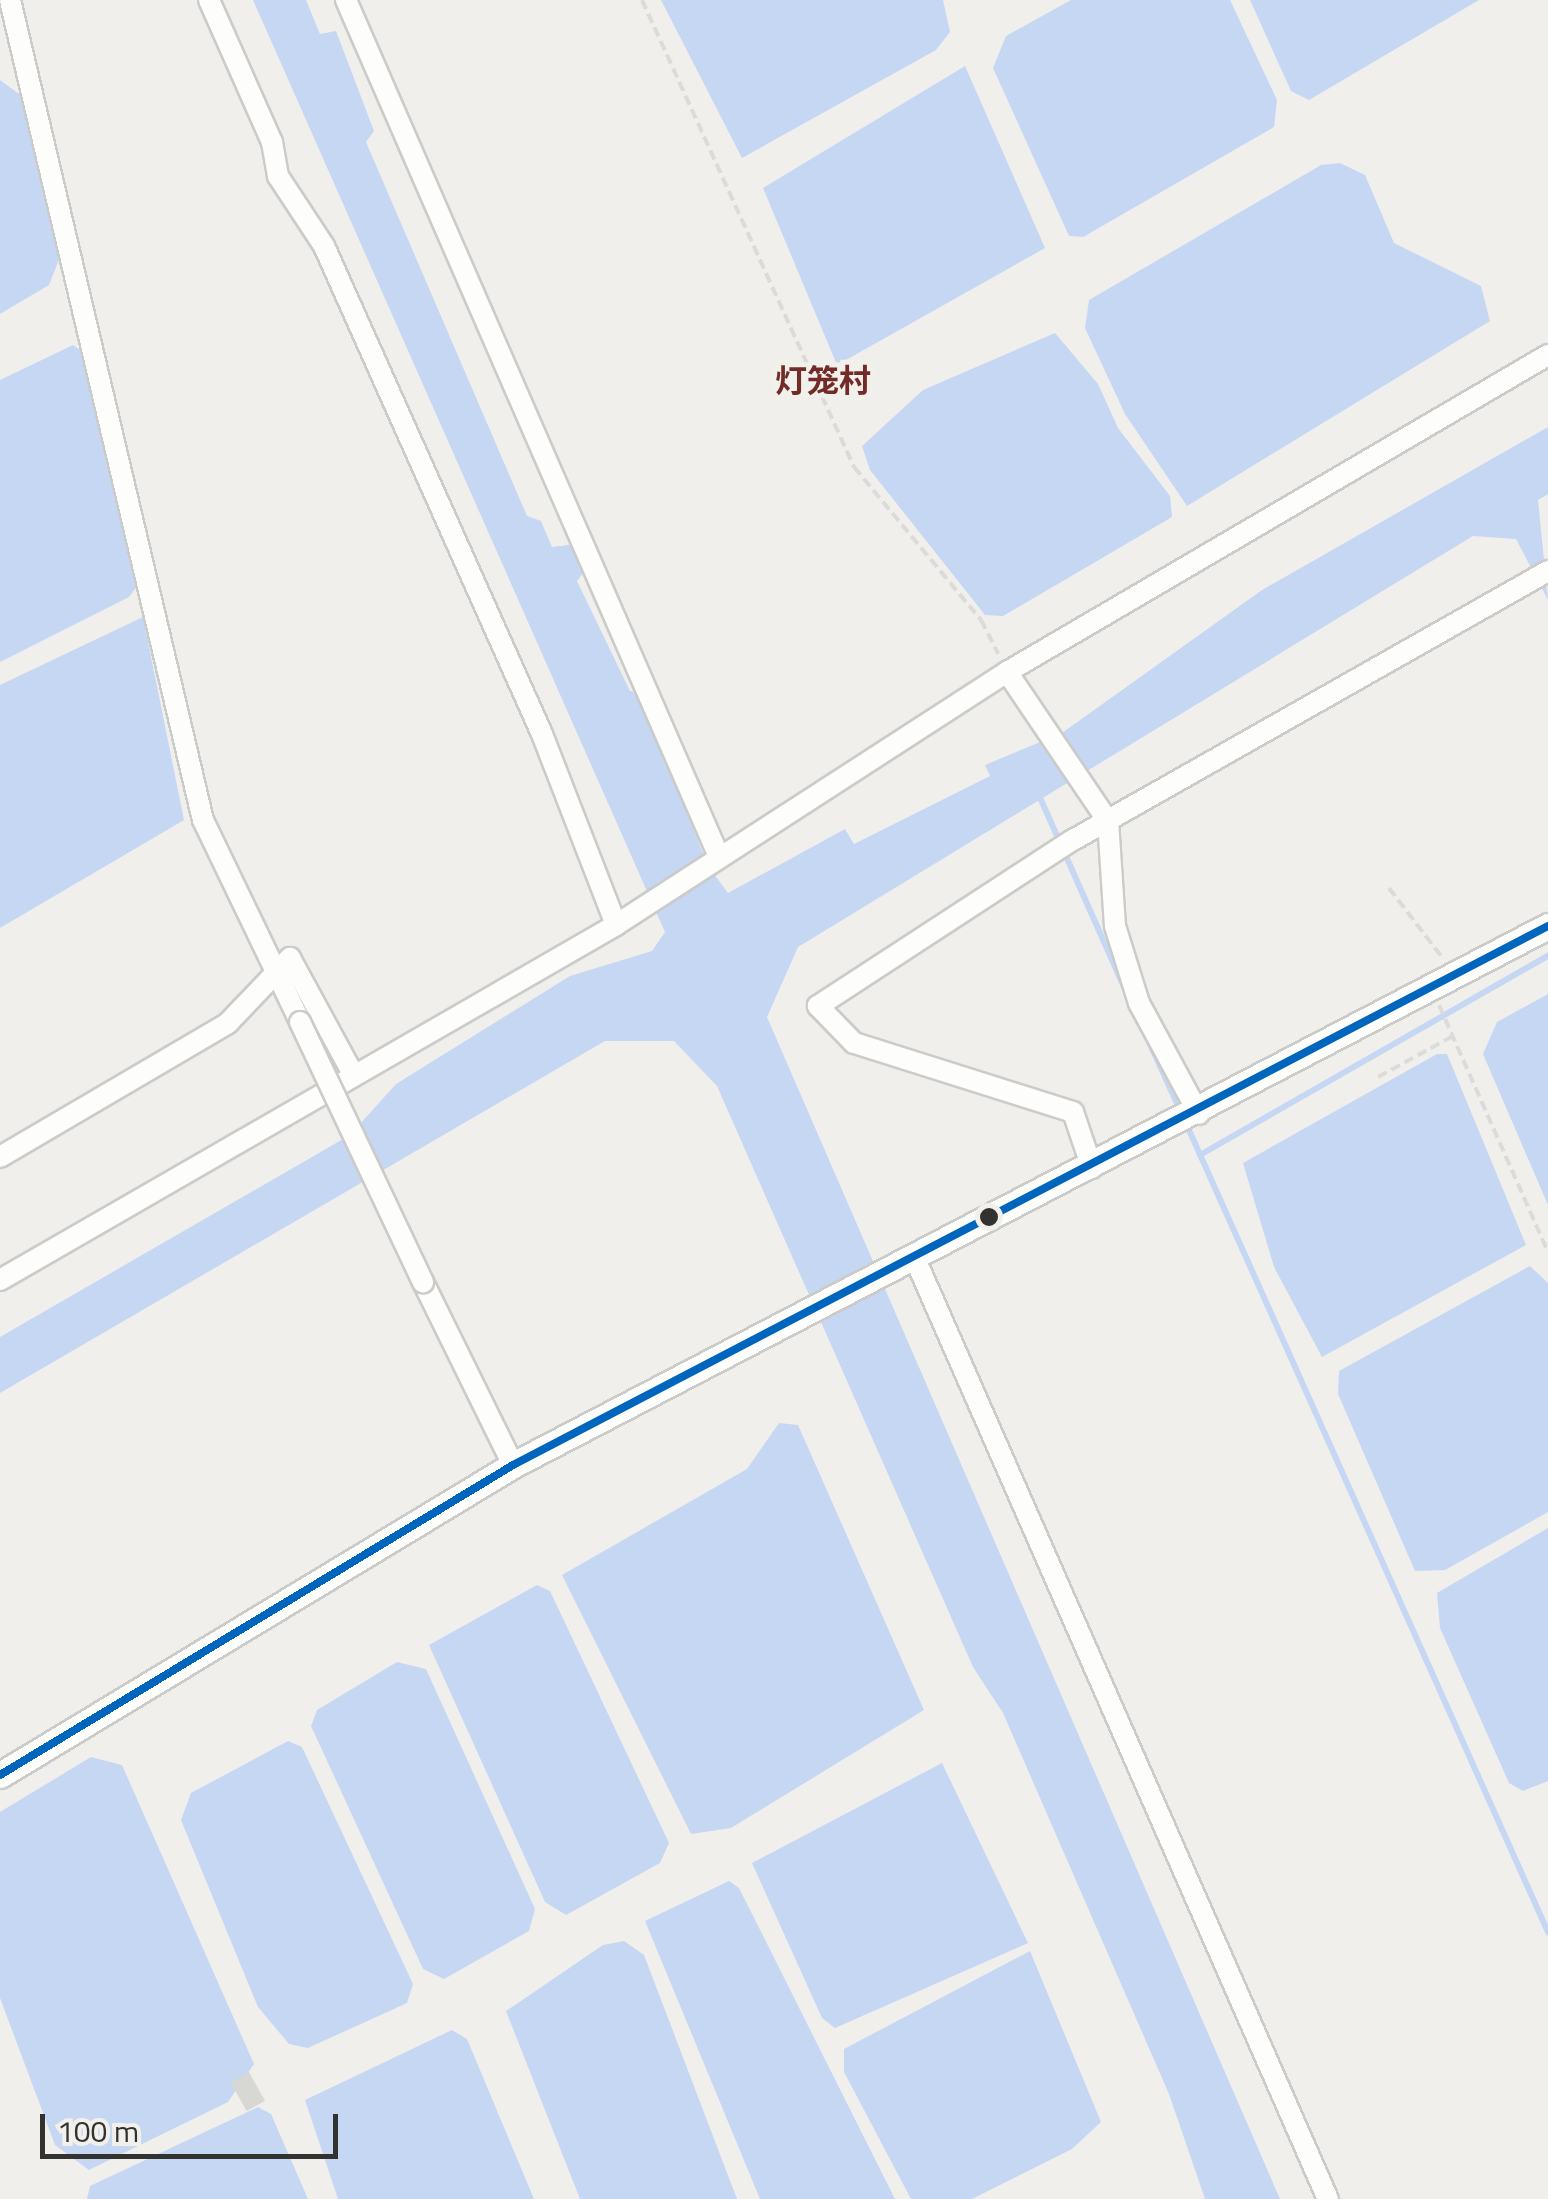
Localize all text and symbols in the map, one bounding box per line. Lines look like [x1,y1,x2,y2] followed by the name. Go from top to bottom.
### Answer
[775,361,871,399] district label: 灯笼村
[979,1207,999,1227] unlabelled marker
[45,2094,342,2156] scale bar
[57,2108,139,2154] text: 100 m

